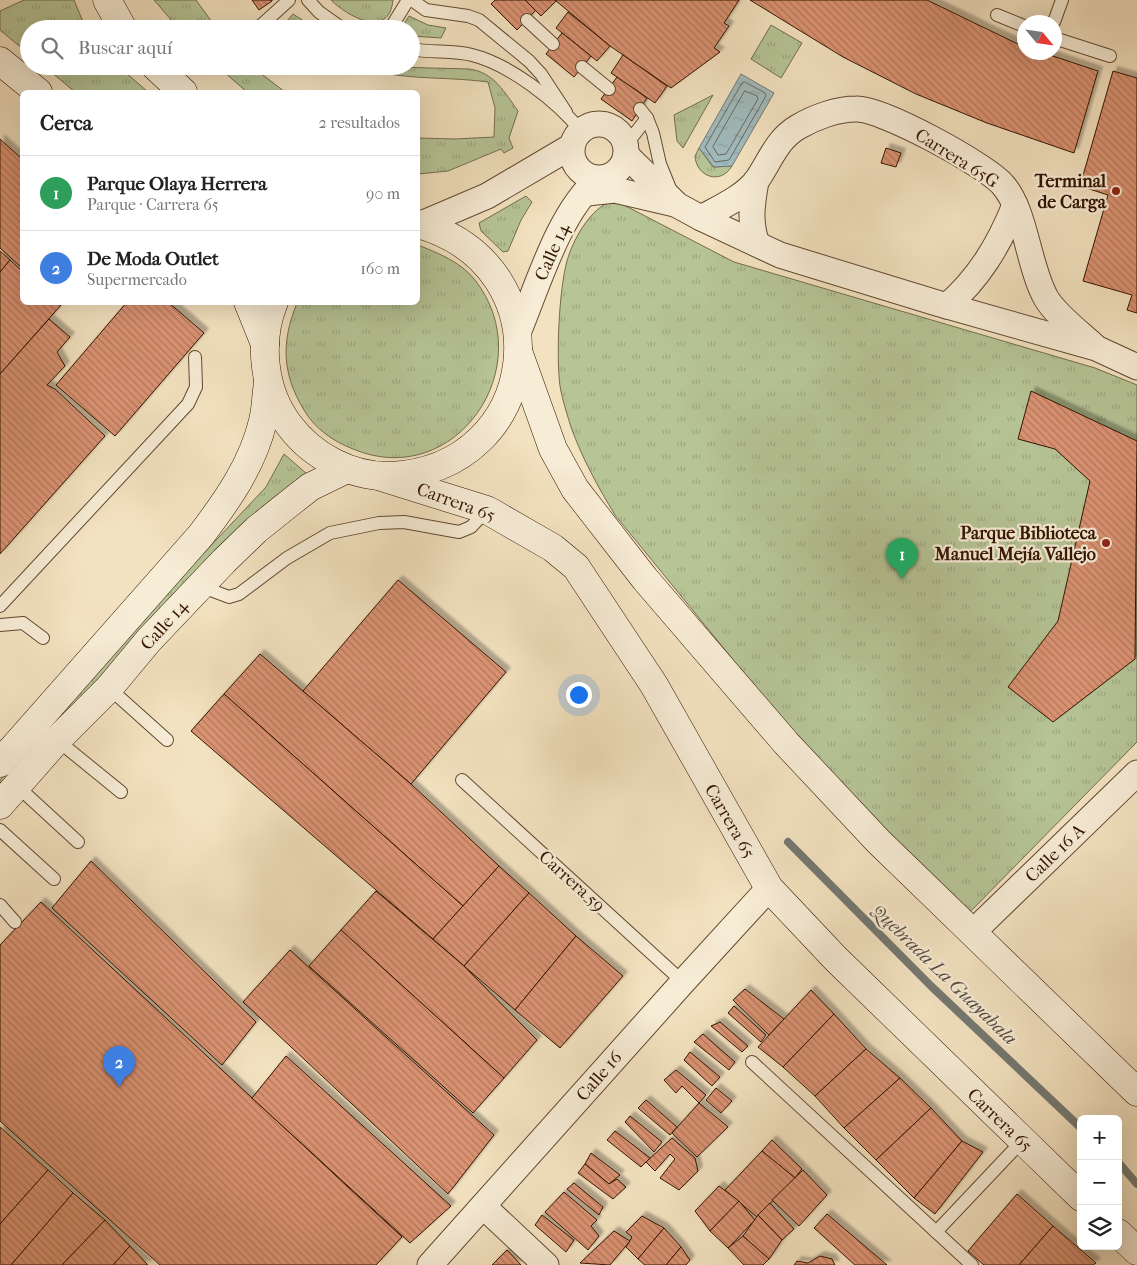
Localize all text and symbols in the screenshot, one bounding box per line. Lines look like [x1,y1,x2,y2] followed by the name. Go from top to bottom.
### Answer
[1017,15,1062,60] north arrow
[20,20,420,75] search box
[38,34,66,62] icon: search
[78,37,172,59] text: Buscar aquí
[40,111,92,135] text: Cerca
[319,113,400,132] text: 2 resultados
[911,124,1003,193] street label: Carrera 65G
[1034,171,1107,213] place label: Terminal de Carga
[87,173,267,195] text: Parque Olaya Herrera
[53,184,59,203] text: 1
[366,184,400,203] text: 90 m
[1110,185,1122,197] marker: Terminal de Carga
[87,195,219,214] text: Parque · Carrera 65
[531,220,574,284] street label: Calle 14
[87,248,219,270] text: De Moda Outlet
[52,259,60,278] text: 2
[360,259,400,278] text: 160 m
[87,270,187,289] text: Supermercado
[414,479,498,526] street label: Carrera 65
[934,523,1097,565] place label: Parque Biblioteca Manuel Mejía Vallejo
[1100,537,1112,549] marker: Parque Biblioteca Manuel Mejía Vallejo
[886,538,918,579] pin: 1
[136,596,193,655] street label: Calle 14
[566,682,592,708] your location
[700,781,759,862] street label: Carrera 65
[1021,820,1090,887] street label: Calle 16 A
[534,846,609,916] street label: Carrera 59
[867,899,1021,1050] water label: Quebrada La Guayabala
[103,1046,135,1087] pin: 2
[572,1047,627,1106] street label: Calle 16
[963,1084,1037,1157] street label: Carrera 65
[1077,1115,1122,1250] map controls
[1077,1115,1122,1160] button: +
[1077,1160,1122,1205] button: −
[1077,1205,1122,1250] button: layers

